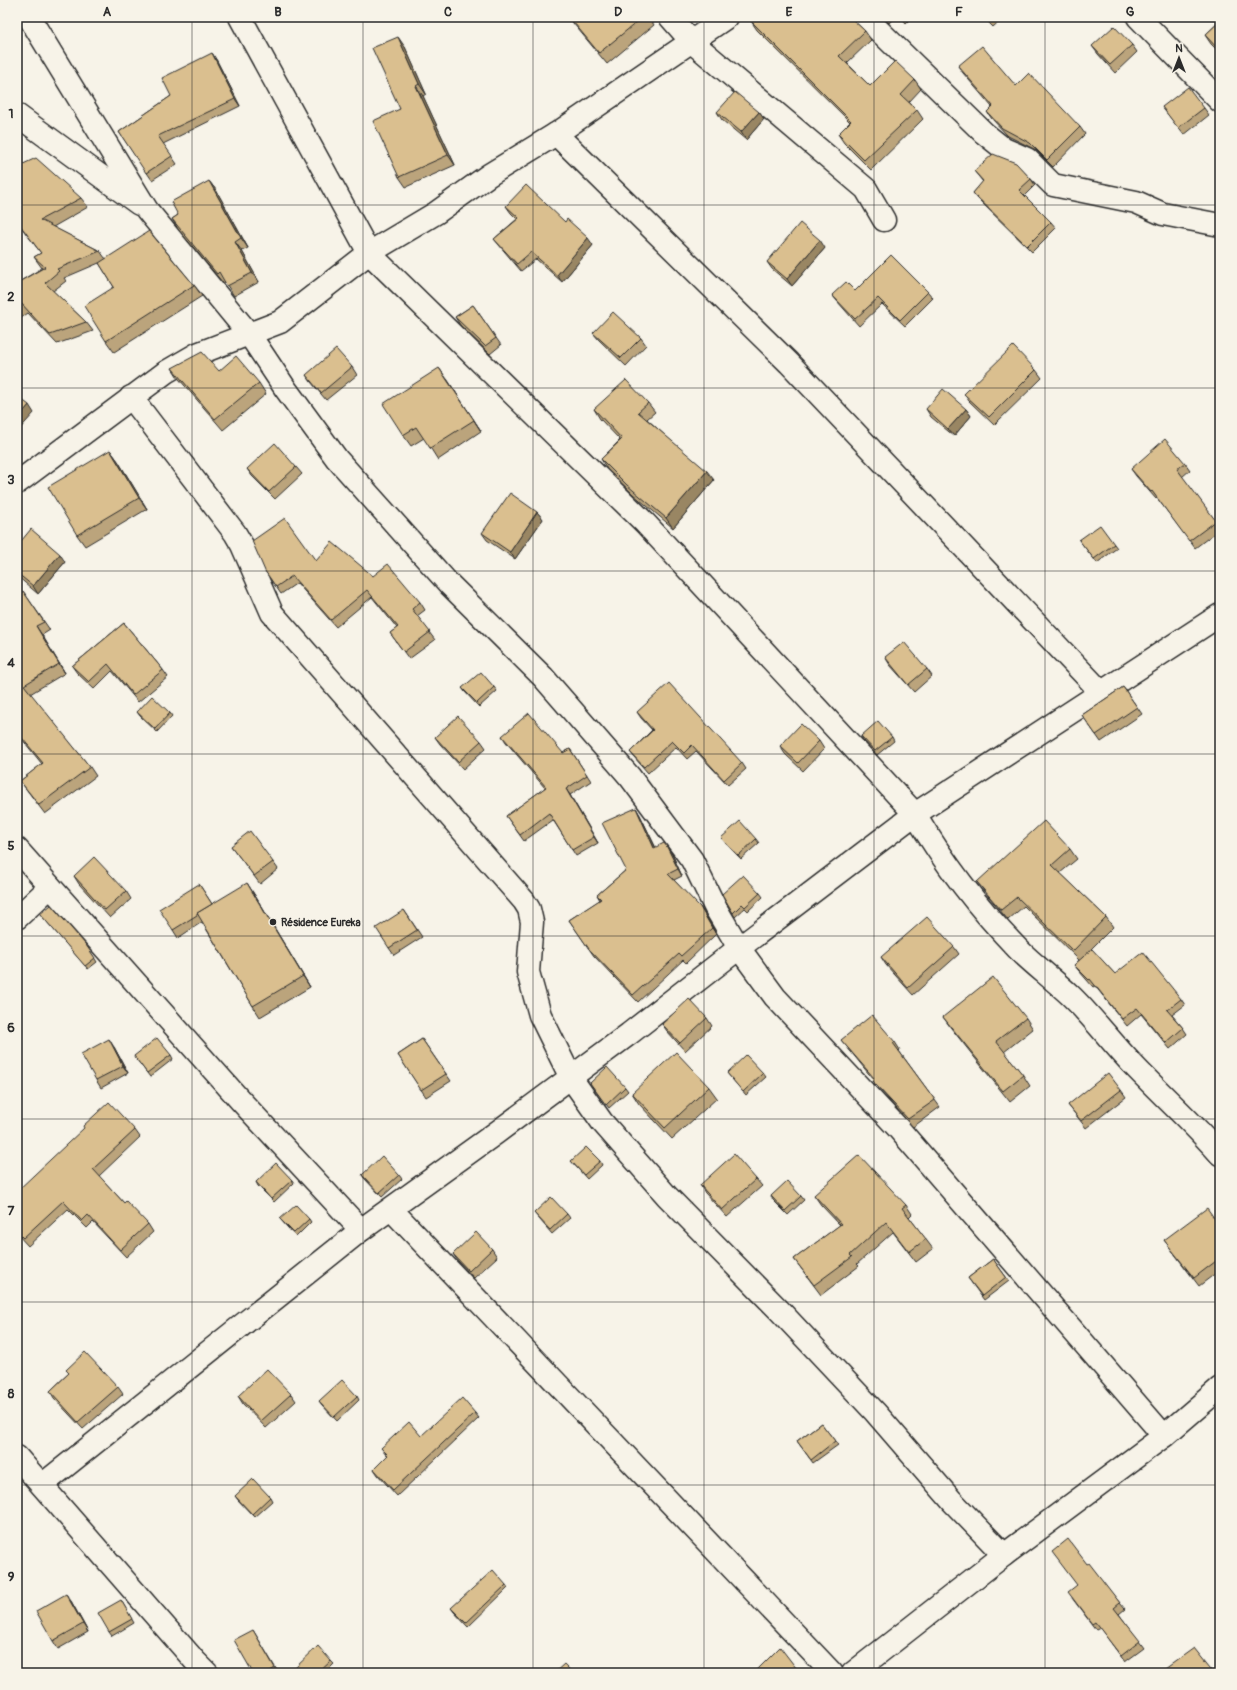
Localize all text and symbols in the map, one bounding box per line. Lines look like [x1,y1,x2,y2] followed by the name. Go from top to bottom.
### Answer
[103,4,112,20] text: A
[274,4,282,20] text: B
[444,4,452,20] text: C
[614,4,622,20] text: D
[786,4,793,20] text: E
[955,4,963,20] text: F
[1126,4,1135,20] text: G
[1159,38,1199,78] north arrow
[1175,42,1183,55] text: N
[8,106,14,122] text: 1
[7,289,15,305] text: 2
[7,472,15,488] text: 3
[7,655,15,671] text: 4
[7,838,15,854] text: 5
[281,916,361,929] place label: Résidence Eureka
[268,917,278,927] marker: Résidence Eureka
[7,1020,15,1036] text: 6
[8,1203,15,1219] text: 7
[8,1386,15,1402] text: 8
[8,1569,15,1585] text: 9

